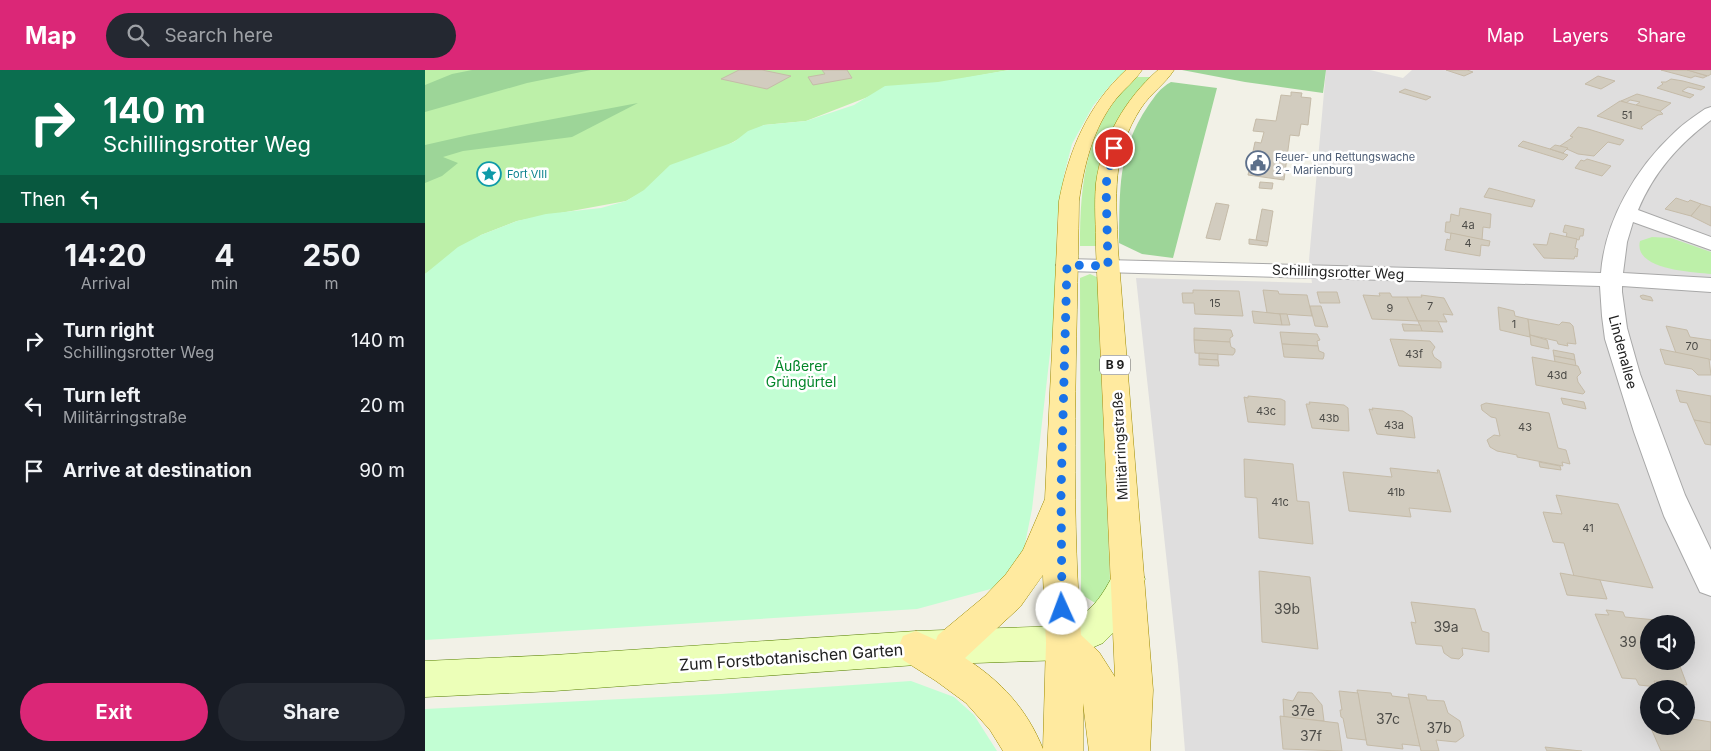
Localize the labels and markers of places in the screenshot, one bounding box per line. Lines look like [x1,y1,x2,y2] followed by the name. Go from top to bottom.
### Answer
[1093,127,1135,169] pin
[1245,150,1271,176] public building icon: Feuer- und Rettungswache 2 - Marienburg
[1275,150,1415,177] place label: Feuer- und Rettungswache 2 - Marienburg
[476,161,502,187] place icon: Fort VIII
[507,167,547,181] place label: Fort VIII

